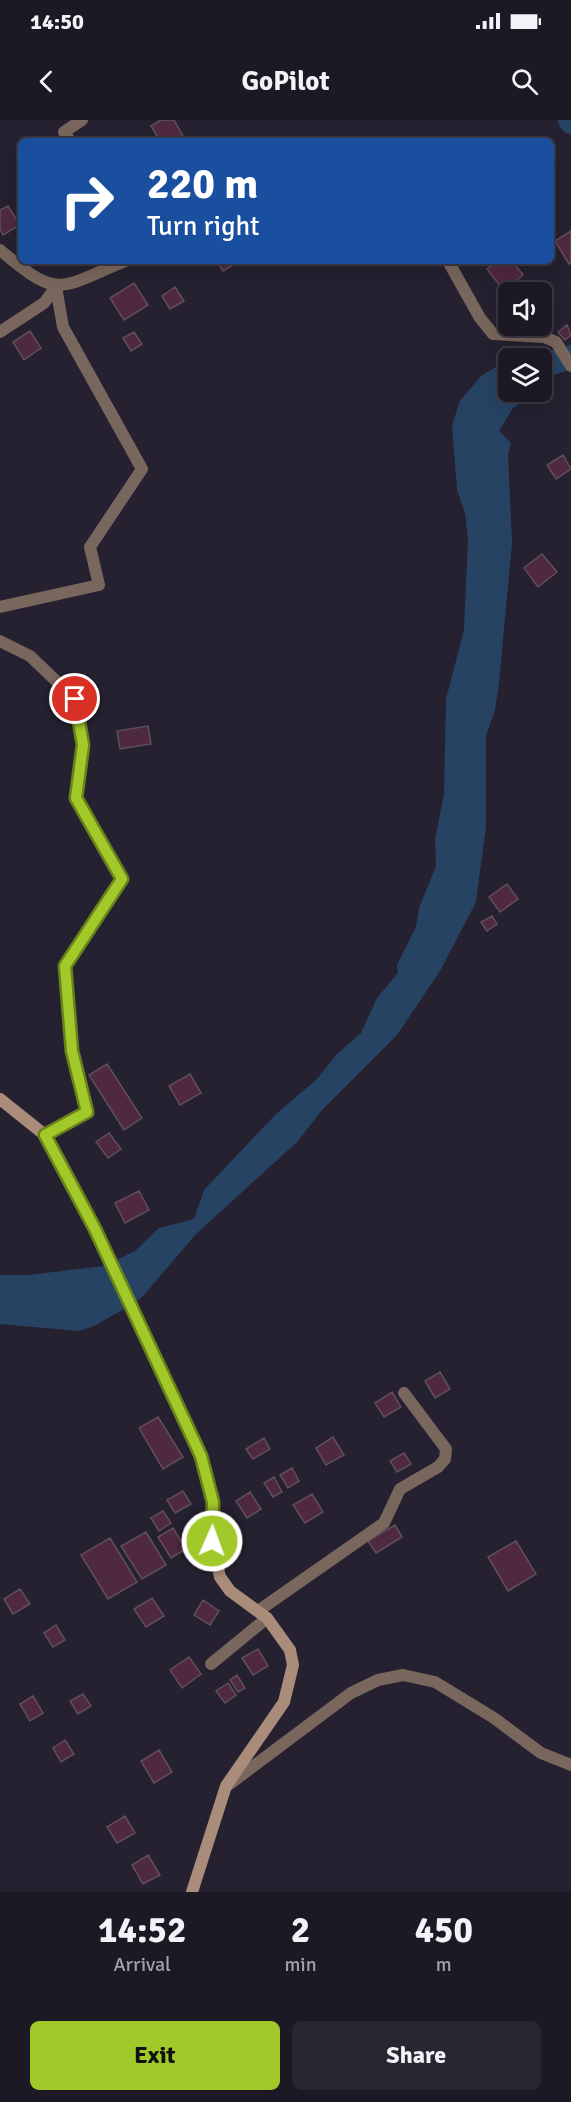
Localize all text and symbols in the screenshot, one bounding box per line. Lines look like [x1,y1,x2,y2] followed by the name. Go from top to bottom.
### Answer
[30,8,84,35] text: 14:50
[30,65,63,98] icon: back
[241,65,330,98] text: GoPilot
[508,65,541,98] icon: search
[147,159,258,210] text: 220 m
[48,162,126,240] icon: right
[147,210,260,243] text: Turn right
[498,282,552,402] map controls
[498,282,552,336] button: sound
[498,348,552,402] button: layers
[49,673,100,724] pin
[58,682,91,715] icon: arrive
[180,1509,244,1573] position arrow
[98,1908,186,1953] text: 14:52
[291,1908,310,1953] text: 2
[415,1908,473,1953] text: 450
[113,1952,171,1977] text: Arrival
[284,1952,317,1977] text: min
[436,1952,452,1977] text: m
[30,2021,280,2090] button: Exit
[292,2021,541,2090] button: Share

